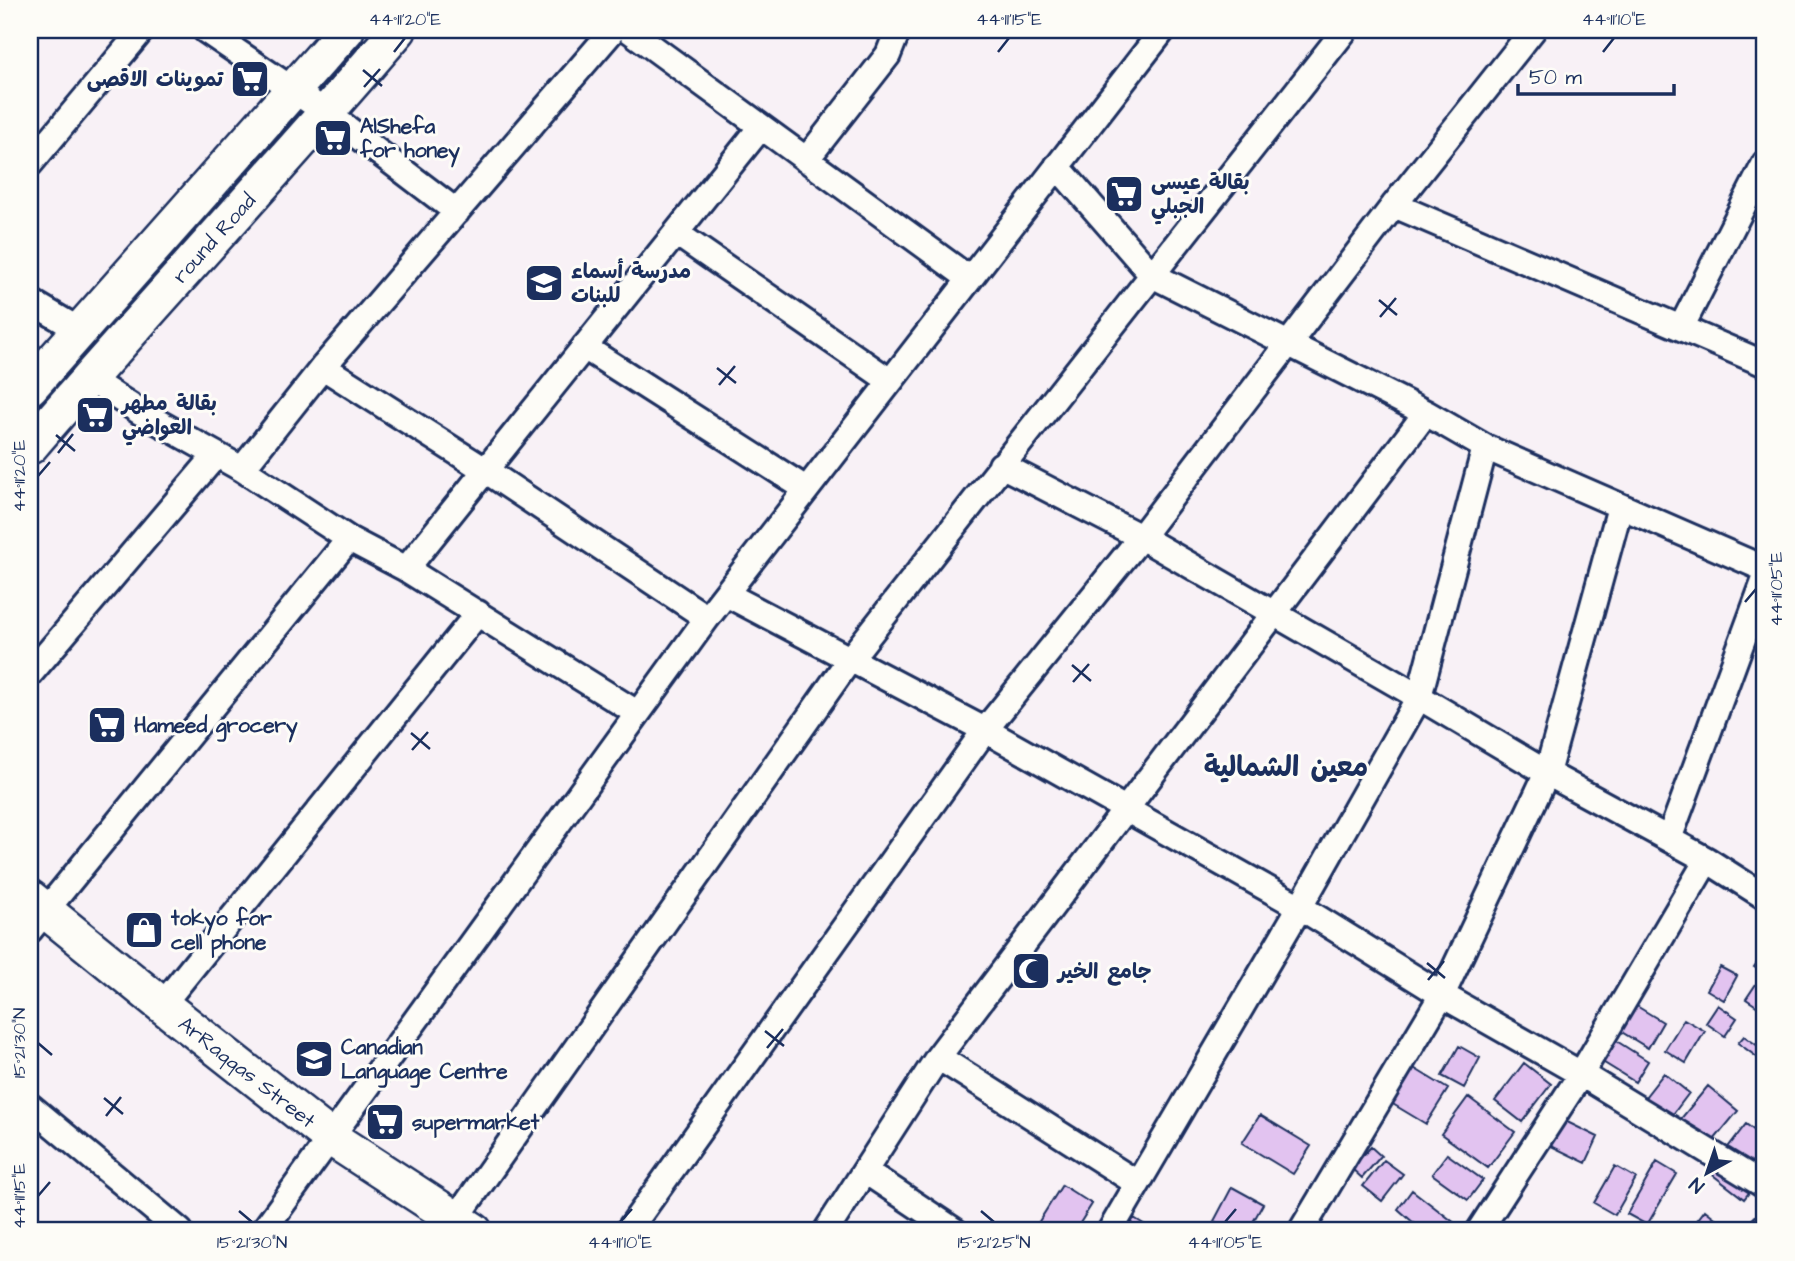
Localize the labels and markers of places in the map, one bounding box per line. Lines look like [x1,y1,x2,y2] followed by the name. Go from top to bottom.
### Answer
[229,58,271,100] supermarket icon: تموينات الاقصى
[87,65,224,94] place label: تموينات الاقصى
[359,112,460,168] place label: AlShefa for honey
[312,117,354,159] supermarket icon: AlShefa for honey
[1151,168,1250,225] place label: بقالة عيسى الجبلي
[1103,173,1145,215] supermarket icon: بقالة عيسى الجبلي
[571,257,691,310] place label: مدرسة أسماء للبنات
[523,262,565,304] school or university icon: مدرسة أسماء للبنات
[120,389,217,446] place label: بقالة مطهر العواضي
[74,394,116,436] supermarket icon: بقالة مطهر العواضي
[86,704,128,746] supermarket icon: Hameed grocery
[134,711,298,743] place label: Hameed grocery
[170,904,272,958] place label: tokyo for cell phone
[123,909,165,951] shop icon: tokyo for cell phone
[1010,950,1052,992] mosque icon: جامع الخير
[1056,957,1152,986] place label: جامع الخير
[341,1033,508,1088] place label: Canadian Language Centre
[293,1038,335,1080] school or university icon: Canadian Language Centre
[364,1101,406,1143] supermarket icon: supermarket
[412,1108,540,1138] place label: supermarket

